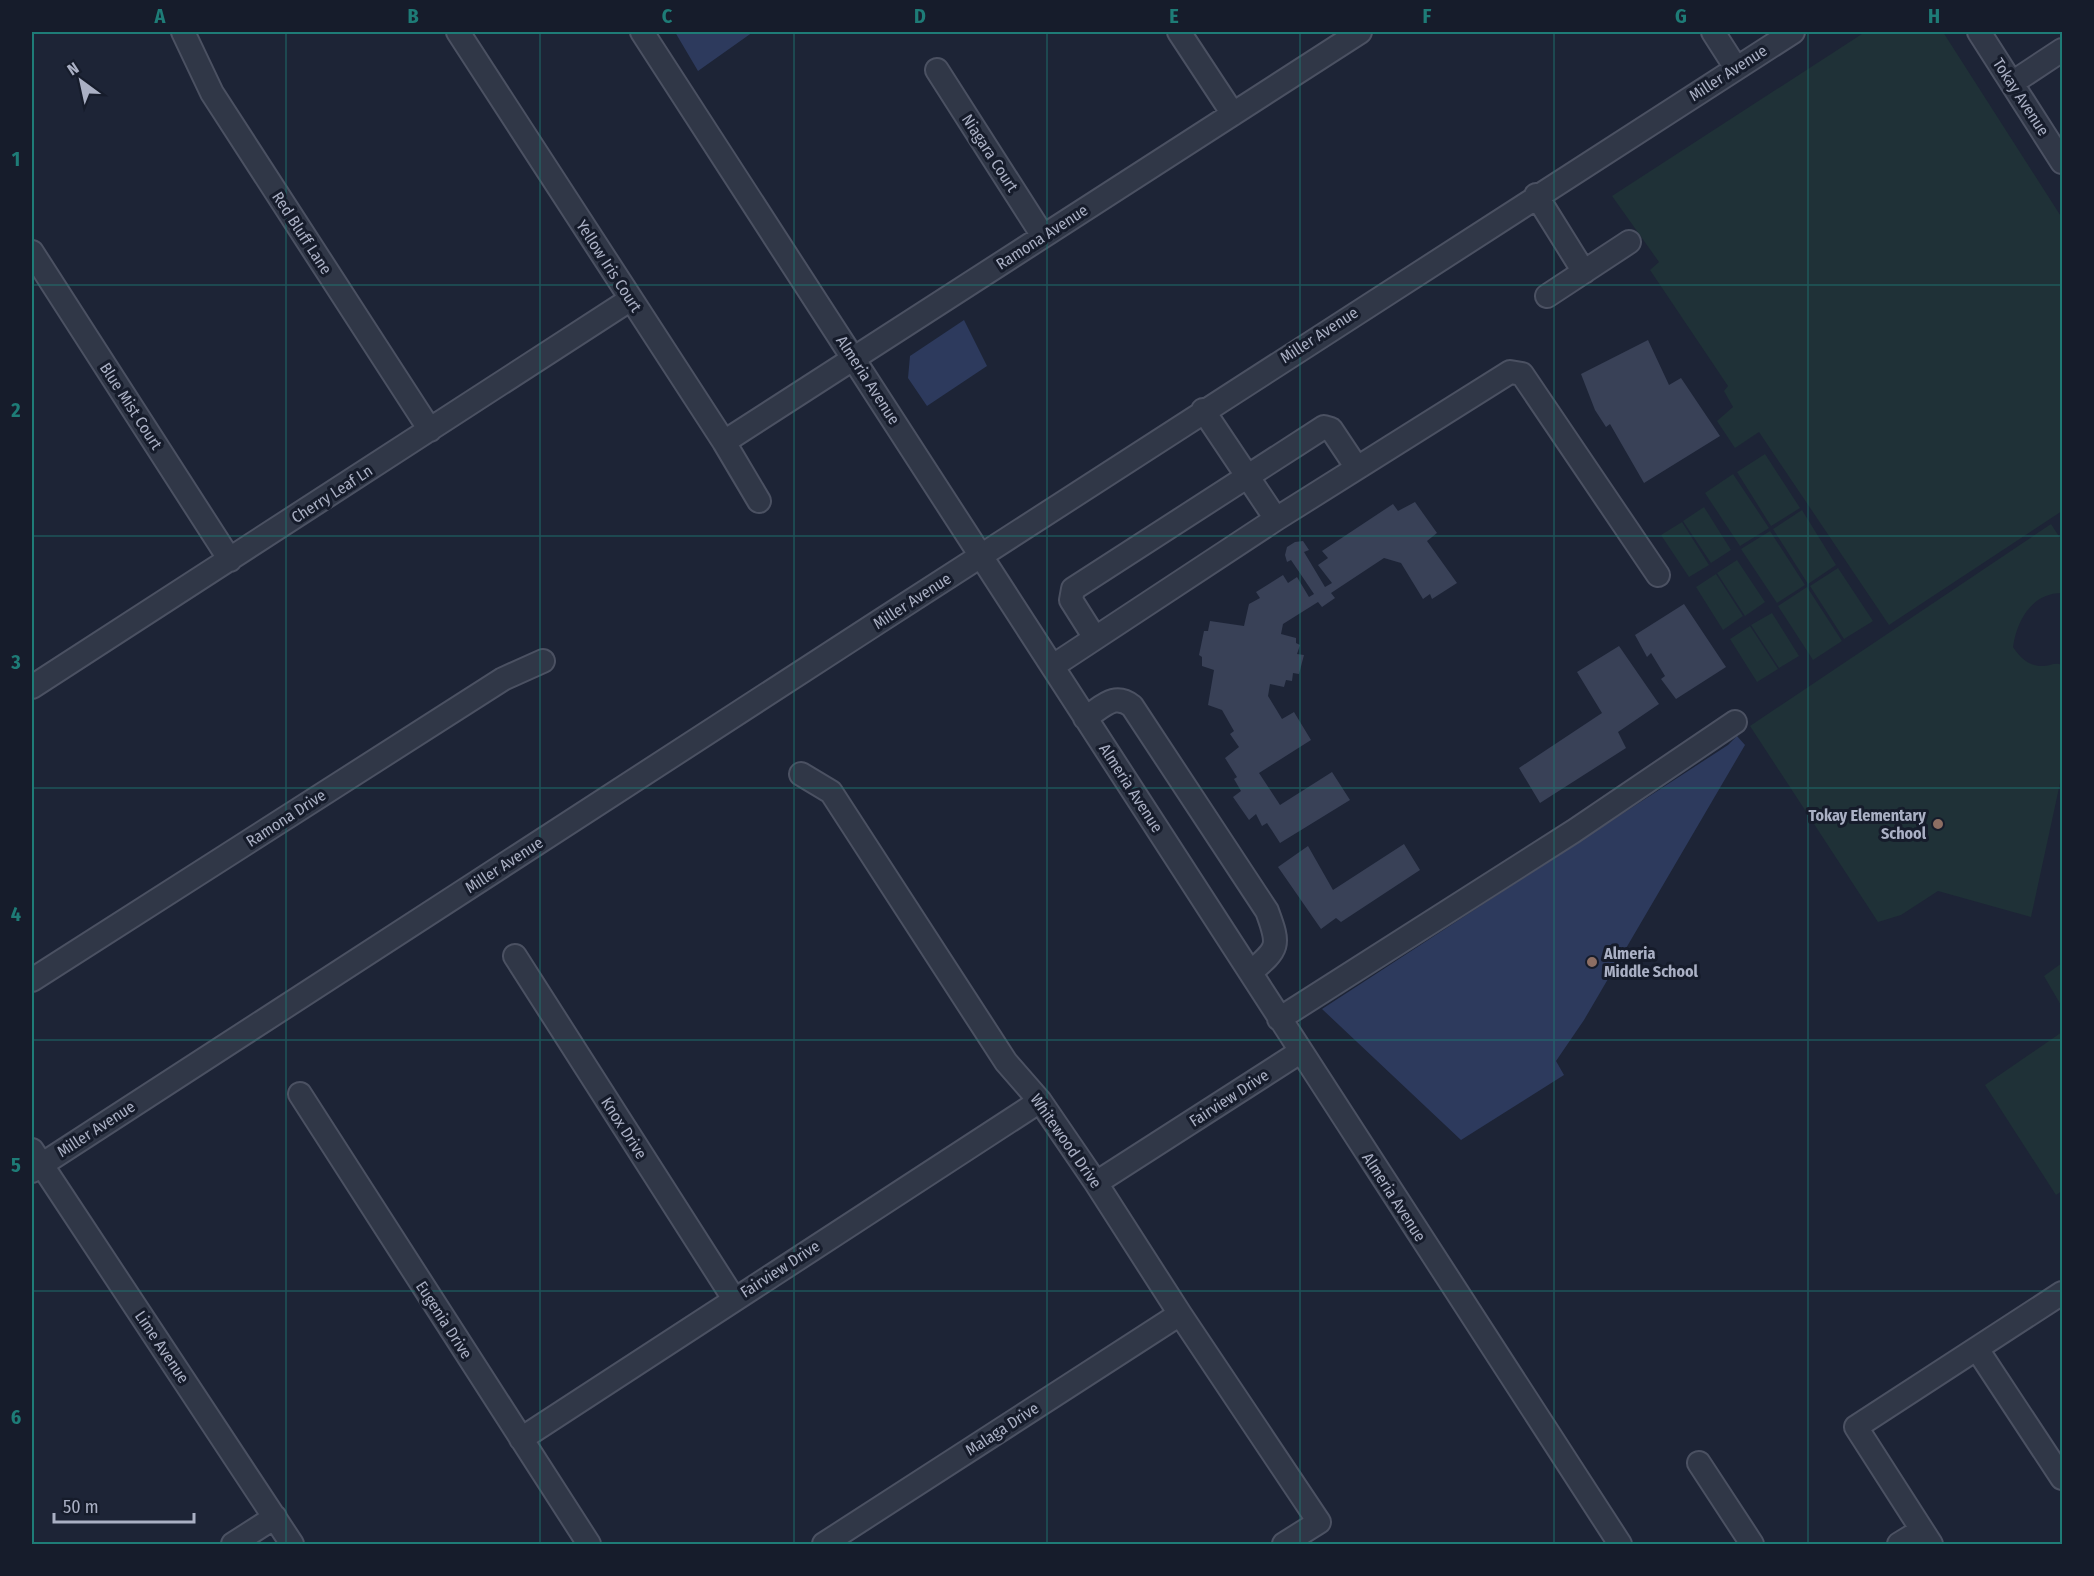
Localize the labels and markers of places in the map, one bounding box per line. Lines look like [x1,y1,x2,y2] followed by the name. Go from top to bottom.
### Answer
[1808,806,1927,843] place label: Tokay Elementary School
[1931,817,1945,831] marker: Tokay Elementary School
[1603,944,1699,981] place label: Almeria Middle School
[1585,955,1599,969] marker: Almeria Middle School

